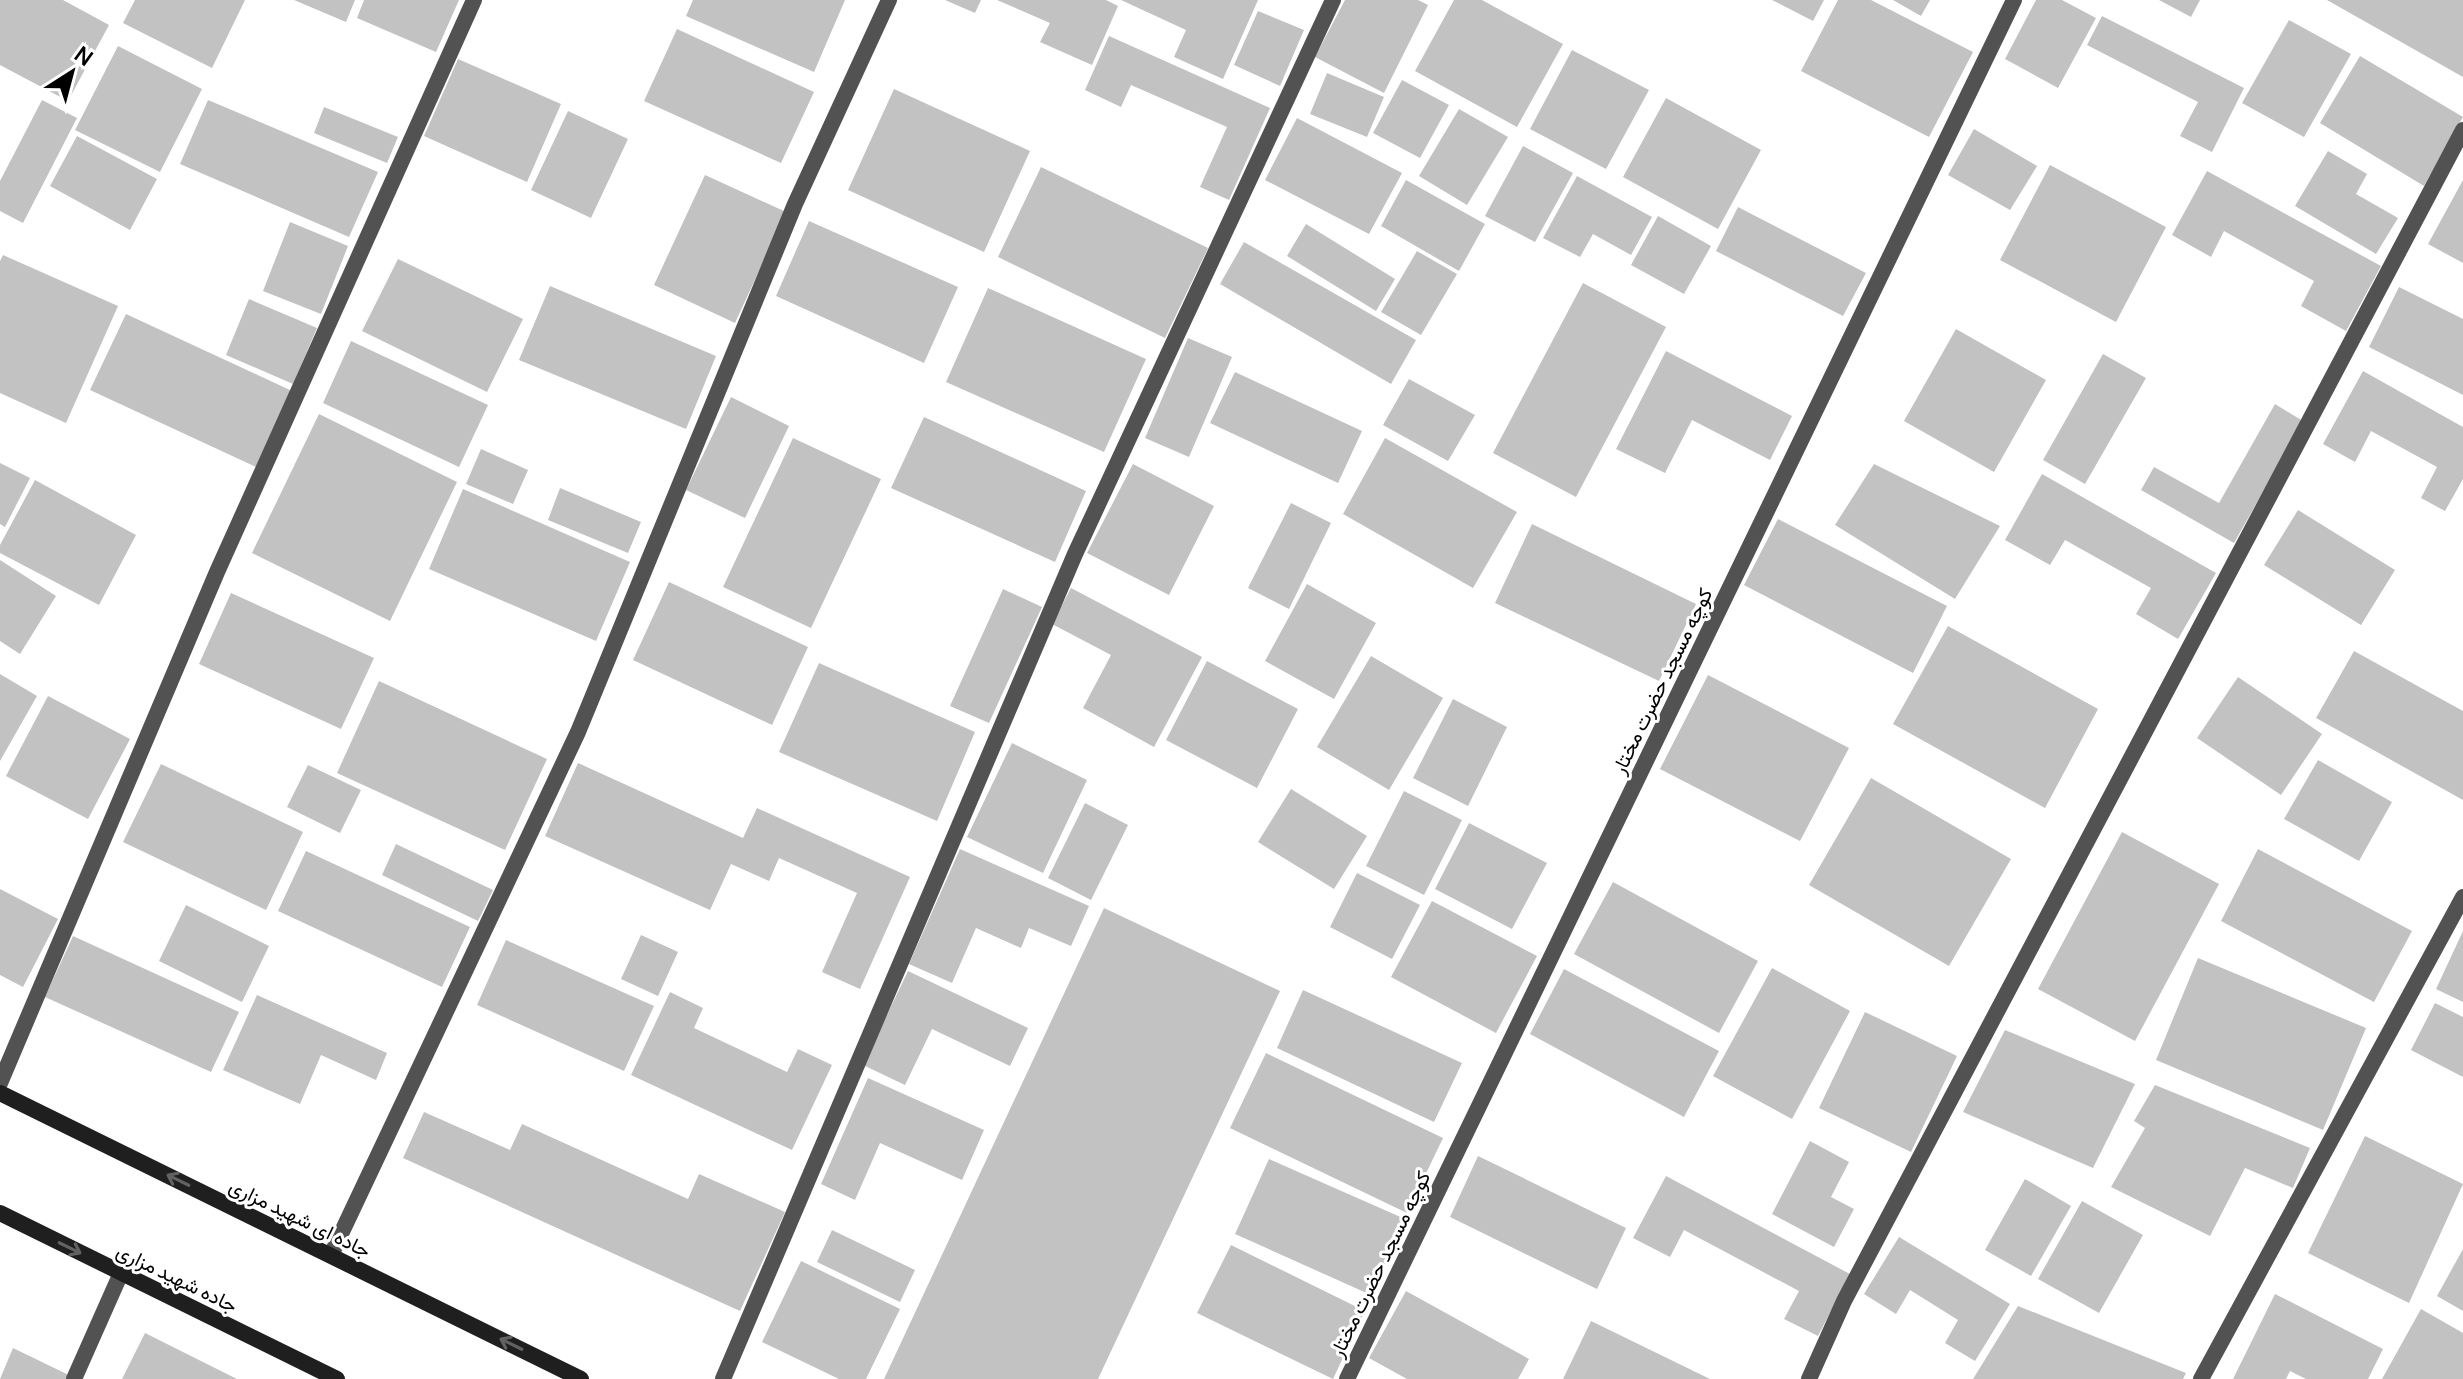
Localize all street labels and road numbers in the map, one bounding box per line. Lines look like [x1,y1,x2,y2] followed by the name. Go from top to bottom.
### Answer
[1604,583,1719,780] street label: کوچه مسجد حضرت مختار
[1322,1166,1437,1363] street label: کوچه مسجد حضرت مختار
[225,1172,376,1264] street label: جاده ای شهید مزاری
[112,1237,242,1319] street label: جاده شهید مزاری

